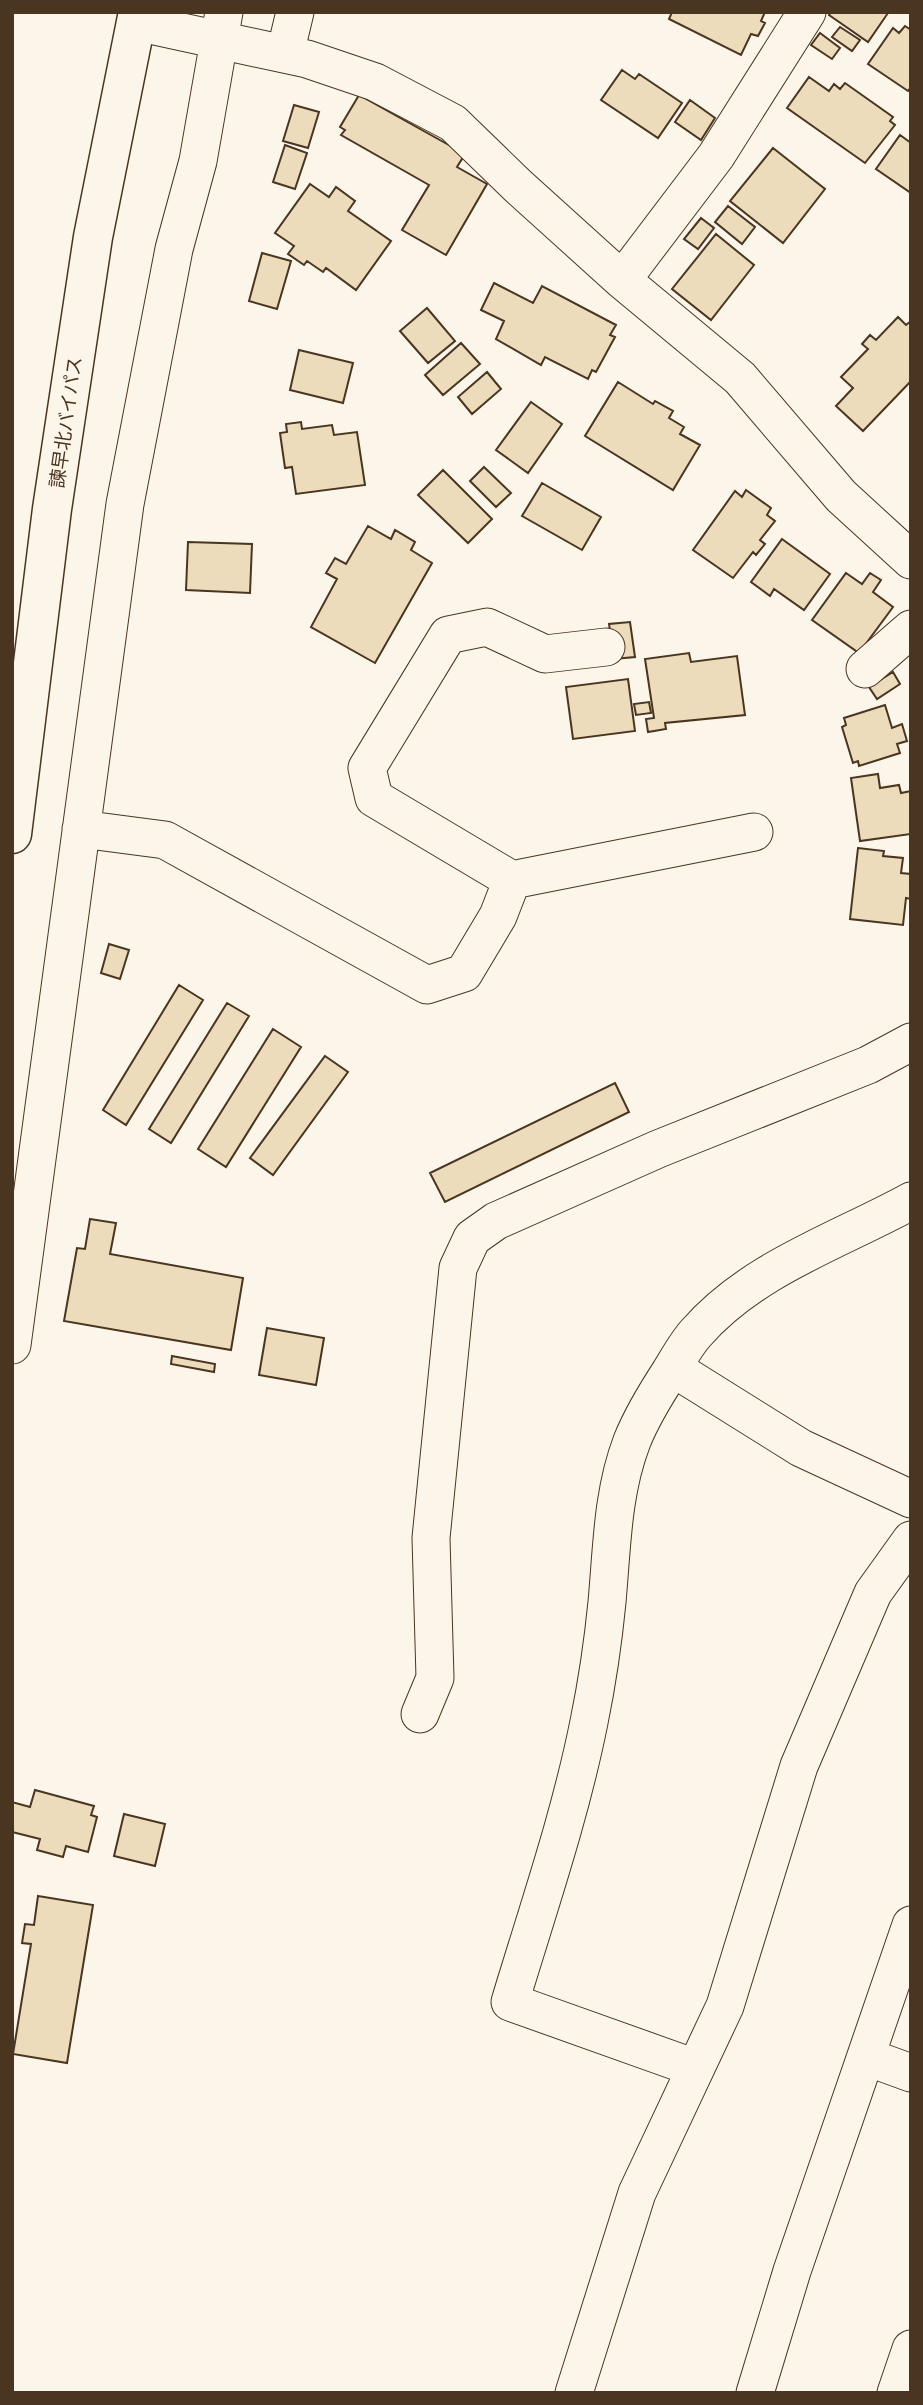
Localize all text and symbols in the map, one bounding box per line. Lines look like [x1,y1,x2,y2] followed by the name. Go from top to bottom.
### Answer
[41,354,89,490] street label: 諫早北バイパス

